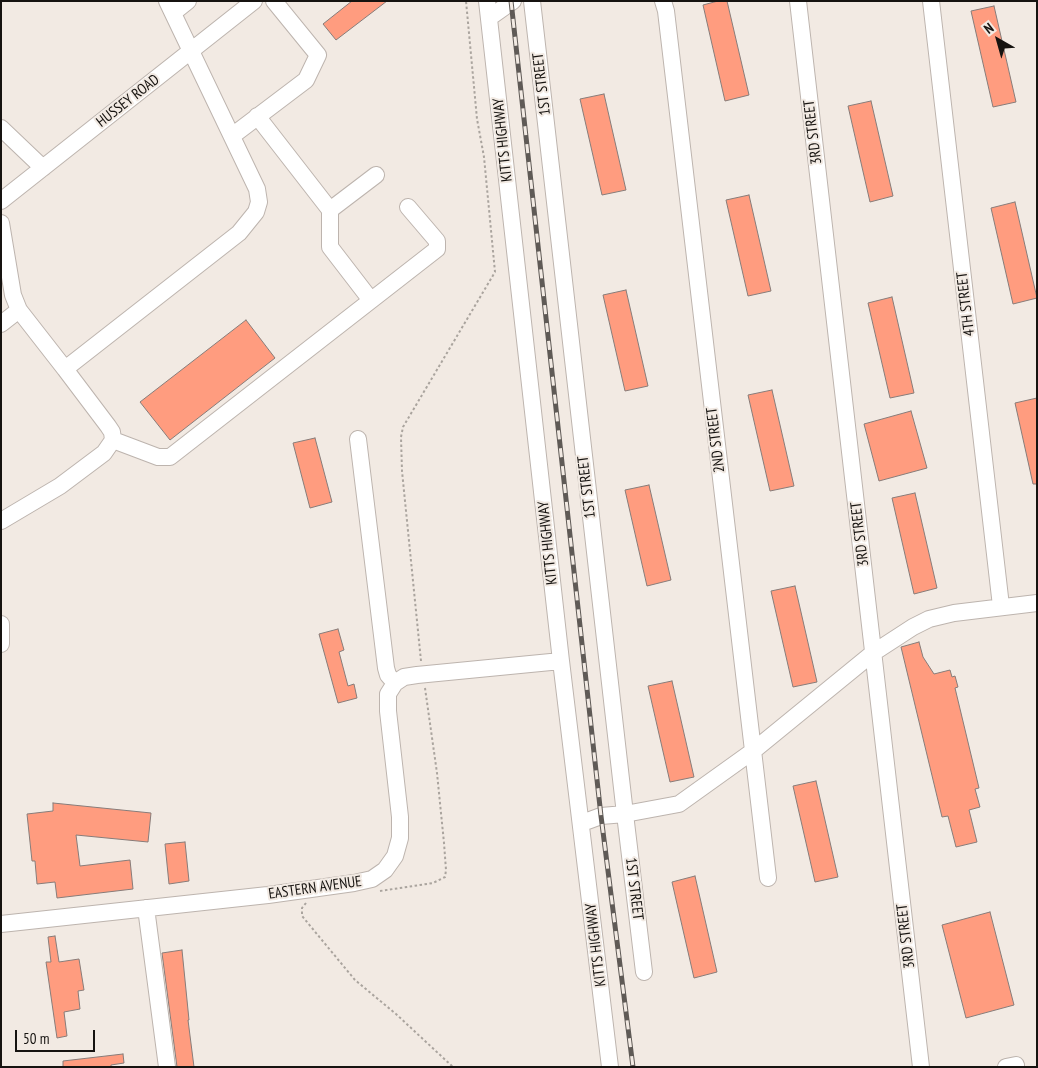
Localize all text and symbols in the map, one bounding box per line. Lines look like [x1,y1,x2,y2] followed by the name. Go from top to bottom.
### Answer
[973,15,1023,65] north arrow
[980,19,997,38] text: N
[529,52,555,116] street label: 1ST STREET
[93,71,163,131] street label: HUSSEY ROAD
[490,97,516,183] street label: KITTS HIGHWAY
[800,99,826,165] street label: 3RD STREET
[953,271,979,337] street label: 4TH STREET
[703,406,729,474] street label: 2ND STREET
[574,455,600,519] street label: 1ST STREET
[535,500,561,586] street label: KITTS HIGHWAY
[847,501,873,567] street label: 3RD STREET
[621,857,647,921] street label: 1ST STREET
[267,873,363,903] street label: EASTERN AVENUE
[582,902,610,988] street label: KITTS HIGHWAY
[893,903,919,969] street label: 3RD STREET
[18,1020,98,1052] scale bar
[23,1029,49,1048] text: 50 m

